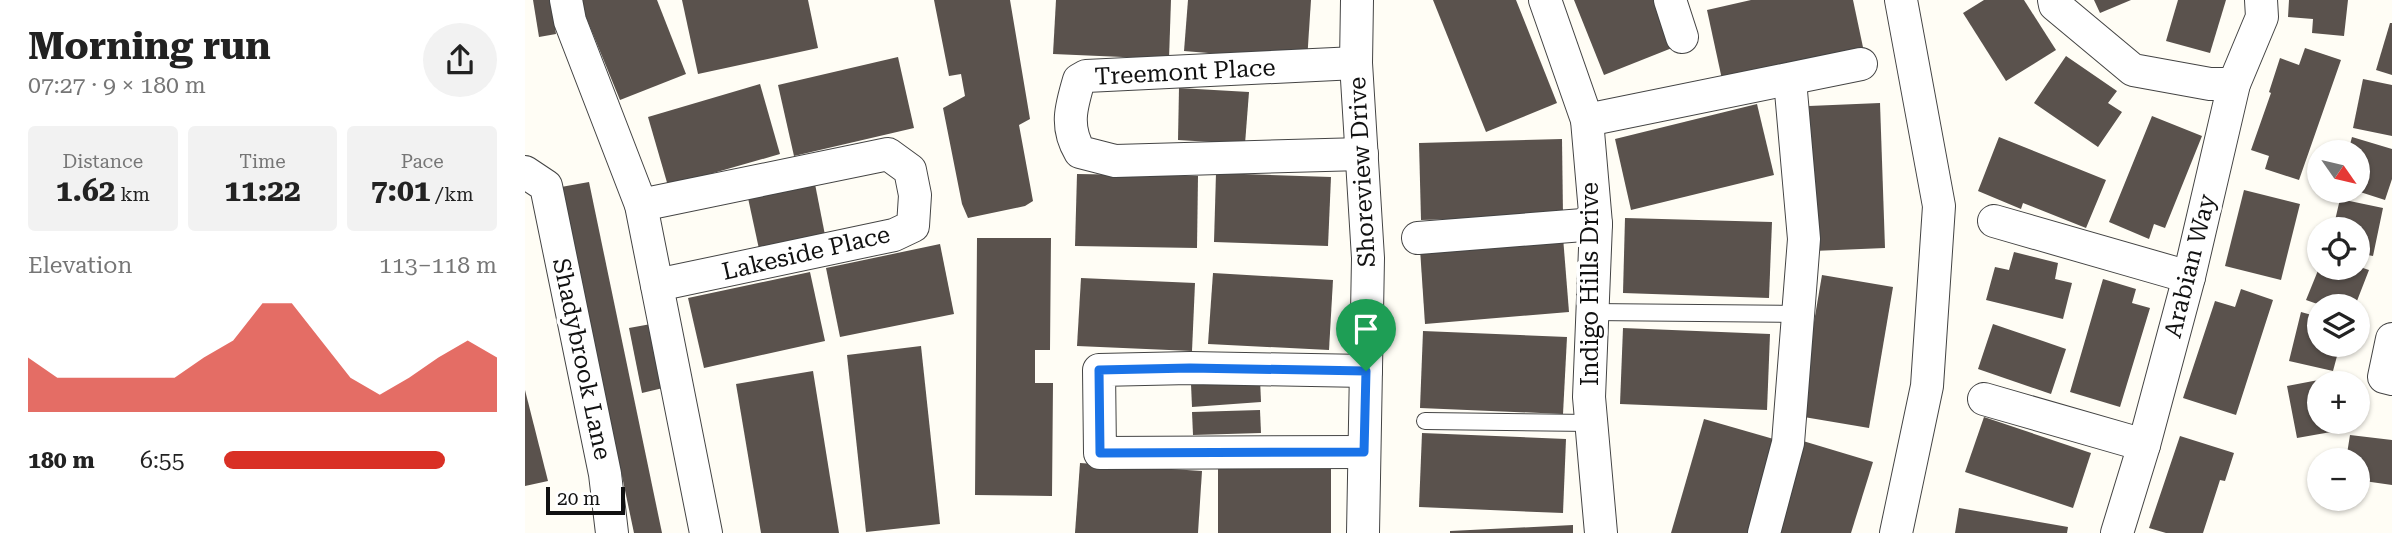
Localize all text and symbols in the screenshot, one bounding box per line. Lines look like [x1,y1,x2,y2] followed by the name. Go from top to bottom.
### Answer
[423,23,497,97] button: share
[28,24,271,68] text: Morning run
[1094,53,1276,91] street label: Treemont Place
[28,72,206,99] text: 07:27 · 9 × 180 m
[1343,76,1381,268] street label: Shoreview Drive
[2307,140,2369,203] north arrow
[2307,140,2370,511] map controls
[63,150,143,173] text: Distance
[239,150,286,173] text: Time
[401,150,444,173] text: Pace
[56,173,116,208] text: 1.62
[224,173,301,208] text: 11:22
[371,173,431,208] text: 7:01
[1576,182,1604,386] street label: Indigo Hills Drive
[116,183,150,206] text: km
[431,183,474,206] text: /km
[2159,190,2222,341] street label: Arabian Way
[2307,217,2370,280] button: locate
[719,220,893,286] street label: Lakeside Place
[28,252,132,279] text: Elevation
[379,252,497,279] text: 113–118 m
[547,256,617,462] street label: Shadybrook Lane
[2307,294,2370,357] button: layers
[1336,299,1396,371] pin
[1347,310,1385,348] icon: arrive
[2307,371,2370,434] button: +
[28,447,95,474] text: 180 m
[140,447,185,474] text: 6:55
[2307,448,2370,511] button: −
[546,484,625,516] scale bar
[557,487,600,510] text: 20 m

